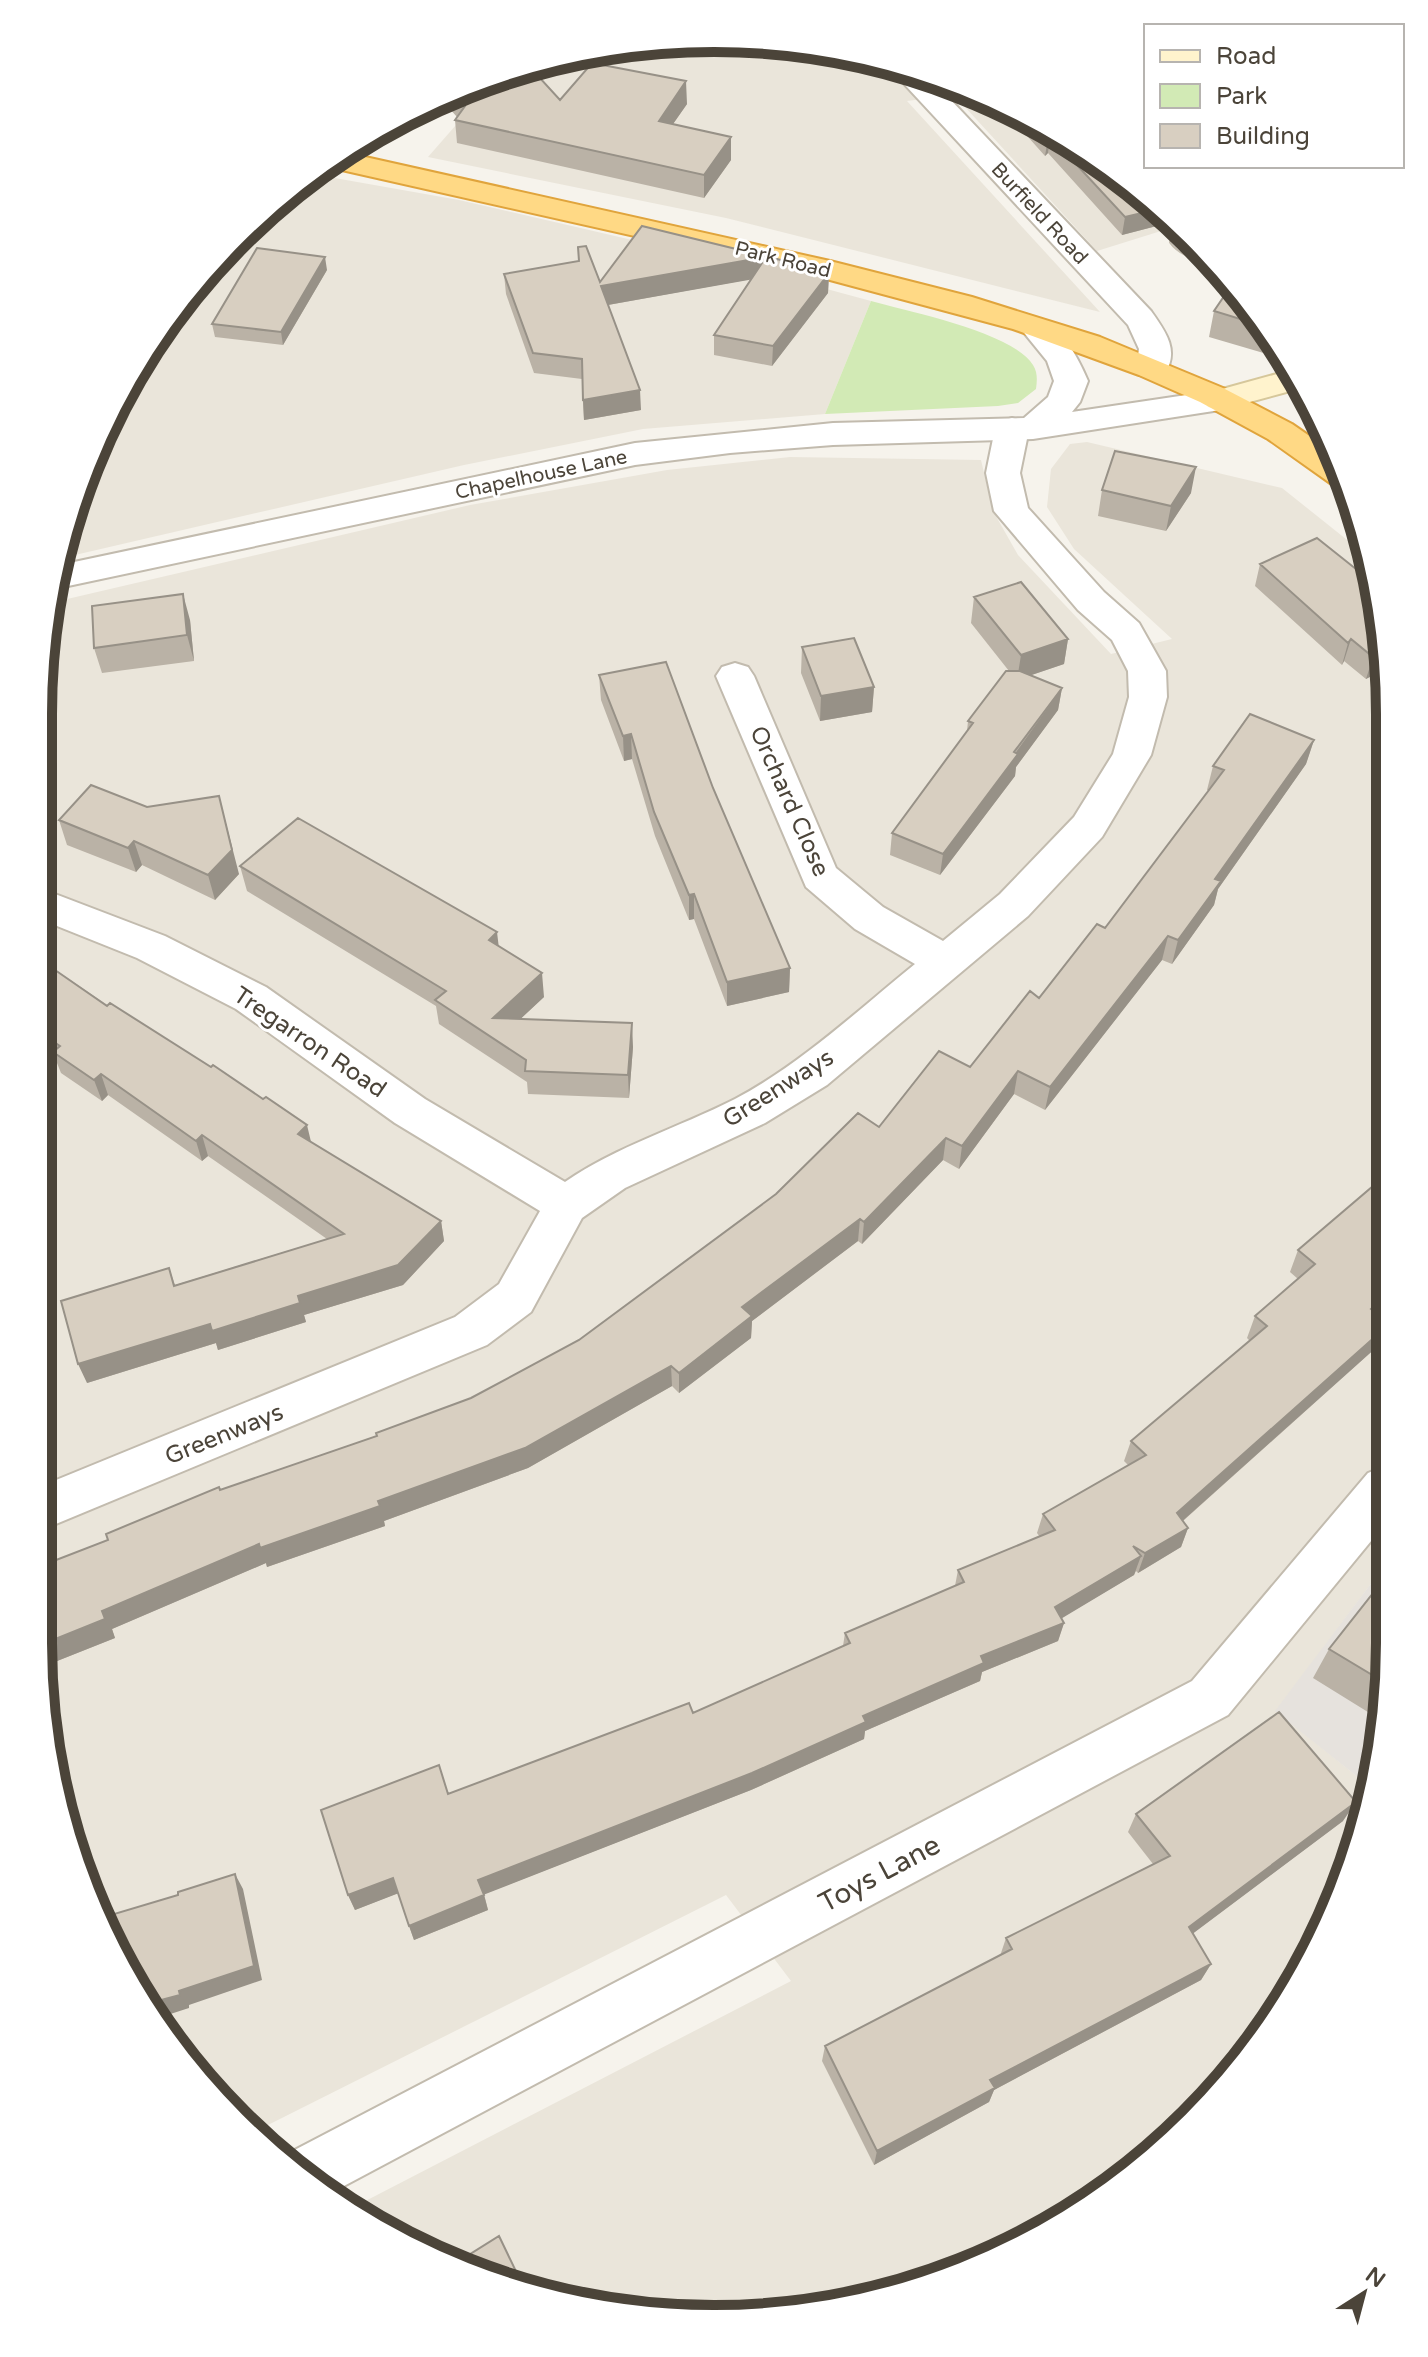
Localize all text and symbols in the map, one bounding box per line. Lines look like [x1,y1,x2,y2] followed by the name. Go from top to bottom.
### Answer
[1144,24,1404,168] legend
[1216,42,1276,71] text: Road
[1216,82,1267,111] text: Park
[1216,122,1310,151] text: Building
[986,158,1093,270] street label: Burfield Road
[732,236,833,283] street label: Park Road
[453,445,629,505] street label: Chapelhouse Lane
[743,722,836,881] street label: Orchard Close
[228,981,392,1104] street label: Tregarron Road
[718,1043,839,1134] street label: Greenways
[161,1398,288,1471] street label: Greenways
[813,1828,946,1920] street label: Toys Lane
[1324,2253,1404,2333] north arrow
[1360,2262,1390,2293] text: N

